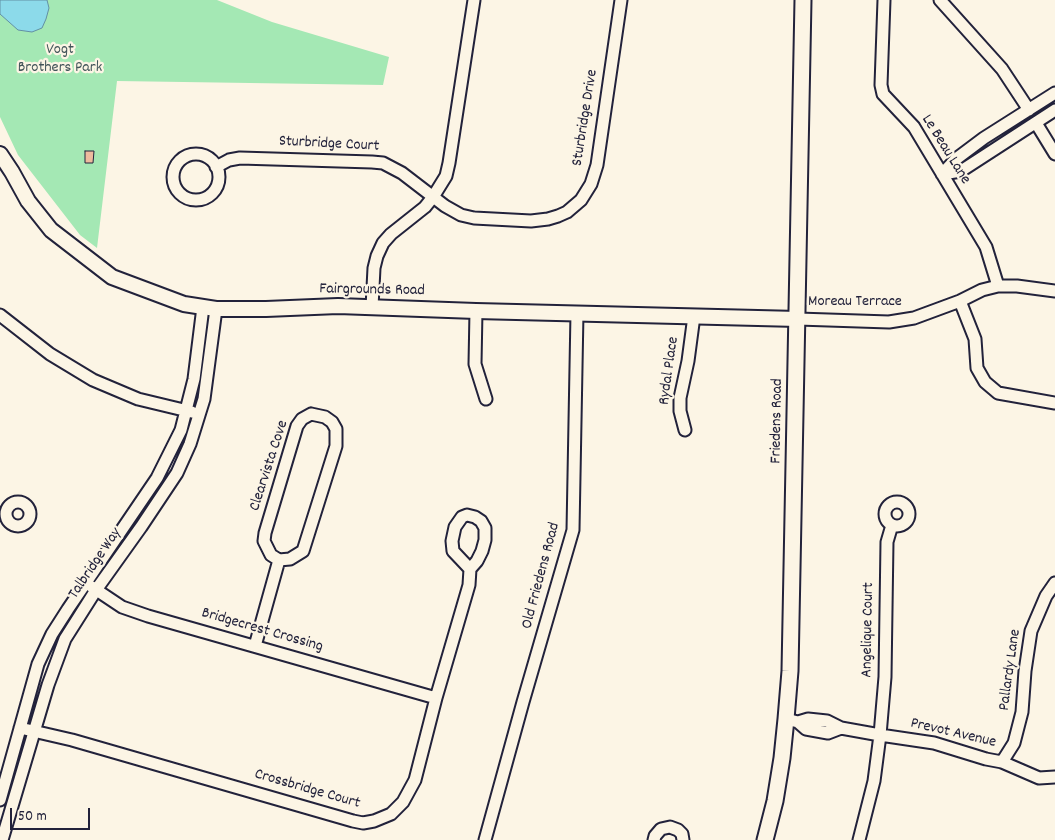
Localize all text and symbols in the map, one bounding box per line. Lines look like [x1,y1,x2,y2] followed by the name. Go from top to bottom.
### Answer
[18,41,102,79] park label: Vogt Brothers Park
[569,68,603,168] street label: Sturbridge Drive
[916,112,974,188] street label: Le Beau Lane
[278,133,380,157] street label: Sturbridge Court
[319,280,425,302] street label: Fairgrounds Road
[808,293,902,313] street label: Moreau Terrace
[656,336,684,406] street label: Rydal Place
[768,378,788,464] street label: Friedens Road
[246,418,294,514] street label: Clearvista Cove
[519,521,565,631] street label: Old Friedens Road
[65,525,127,603] street label: Talbridge Way
[859,582,879,678] street label: Angelique Court
[199,604,325,658] street label: Bridgecrest Crossing
[996,628,1026,712] street label: Pallardy Lane
[908,715,998,753] street label: Prevot Avenue
[252,766,362,814] street label: Crossbridge Court
[12,798,92,830] scale bar
[18,806,47,828] text: 50 m

